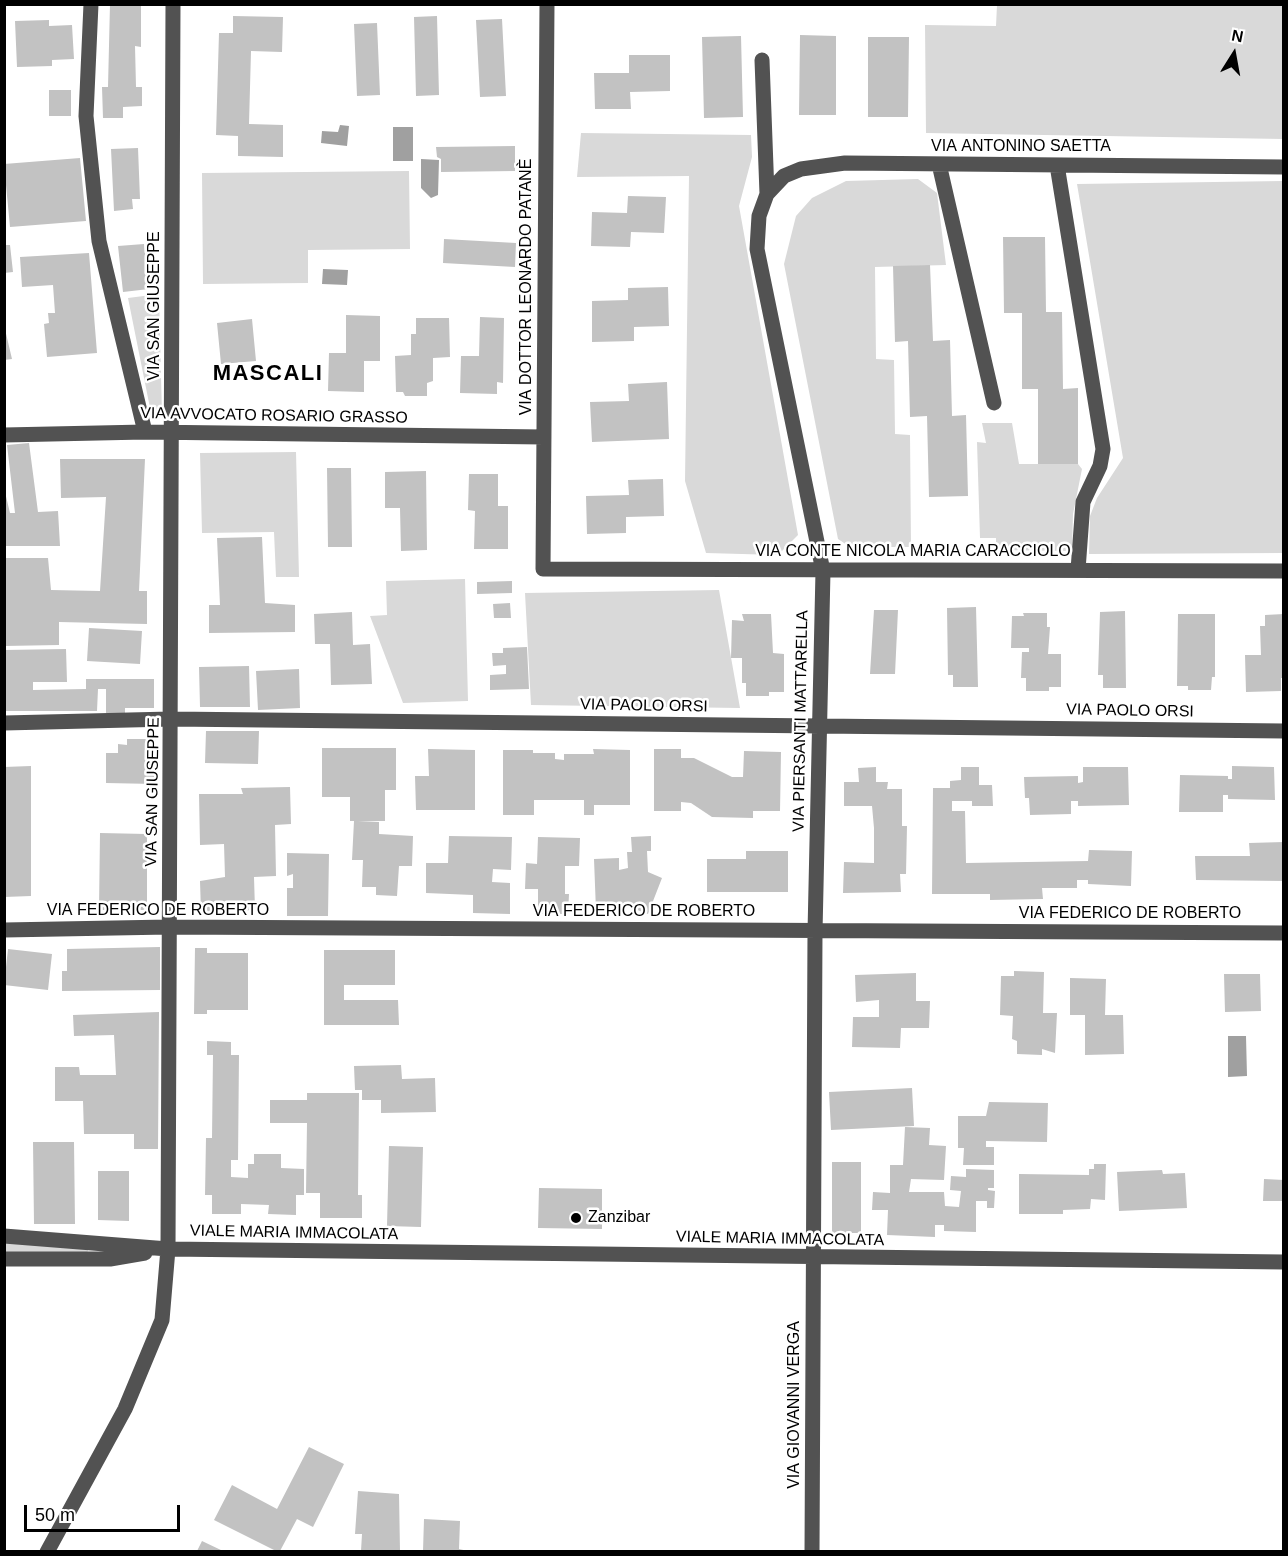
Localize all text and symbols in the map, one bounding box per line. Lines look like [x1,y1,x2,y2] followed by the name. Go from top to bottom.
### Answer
[1204,24,1264,84] north arrow
[1230,26,1245,45] text: N
[931,137,1111,157] street label: VIA ANTONINO SAETTA
[517,159,537,415] street label: VIA DOTTOR LEONARDO PATANÈ
[145,231,165,381] street label: VIA SAN GIUSEPPE
[213,361,323,387] district label: MASCALI
[140,404,408,428] street label: VIA AVVOCATO ROSARIO GRASSO
[755,542,1071,562] street label: VIA CONTE NICOLA MARIA CARACCIOLO
[789,610,813,832] street label: VIA PIERSANTI MATTARELLA
[580,695,708,717] street label: VIA PAOLO ORSI
[1066,700,1194,722] street label: VIA PAOLO ORSI
[142,717,164,867] street label: VIA SAN GIUSEPPE
[47,901,269,921] street label: VIA FEDERICO DE ROBERTO
[533,902,755,922] street label: VIA FEDERICO DE ROBERTO
[1019,904,1241,924] street label: VIA FEDERICO DE ROBERTO
[588,1208,650,1228] place label: Zanzibar
[569,1211,583,1225] marker: Zanzibar
[190,1222,398,1244] street label: VIALE MARIA IMMACOLATA
[676,1228,884,1250] street label: VIALE MARIA IMMACOLATA
[785,1321,805,1489] street label: VIA GIOVANNI VERGA
[27,1493,183,1531] scale bar
[35,1505,75,1525] text: 50 m

